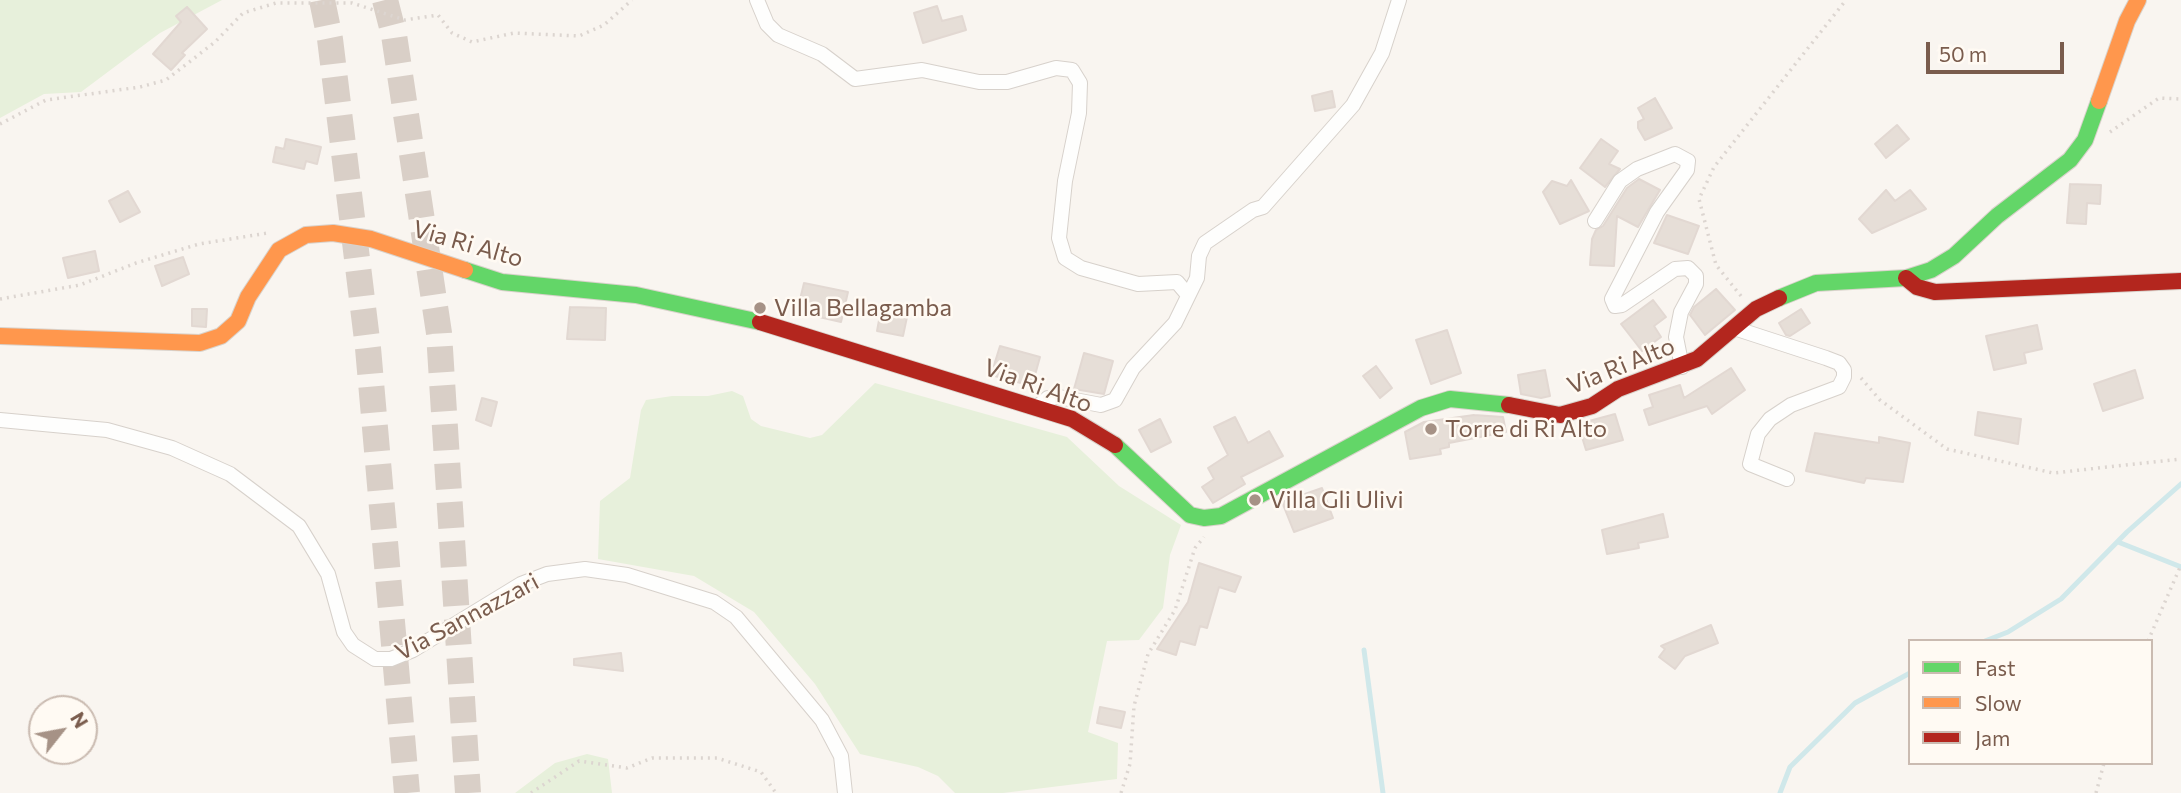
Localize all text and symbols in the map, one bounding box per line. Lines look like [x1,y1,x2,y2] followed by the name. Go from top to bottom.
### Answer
[1929,28,2067,72] scale bar
[1939,41,1987,66] text: 50 m
[410,215,526,273] street label: Via Ri Alto
[774,294,952,322] place label: Villa Bellagamba
[752,300,768,316] marker: Villa Bellagamba
[1563,331,1679,401] street label: Via Ri Alto
[980,353,1096,419] street label: Via Ri Alto
[1445,415,1607,443] place label: Torre di Ri Alto
[1423,421,1439,437] marker: Torre di Ri Alto
[1269,486,1404,514] place label: Villa Gli Ulivi
[1247,492,1263,508] marker: Villa Gli Ulivi
[390,567,544,667] street label: Via Sannazzari
[1908,639,2153,765] legend
[1975,655,2016,680] text: Fast
[1975,690,2022,715] text: Slow
[28,695,98,765] north arrow
[66,708,93,732] text: N
[1975,725,2010,750] text: Jam

